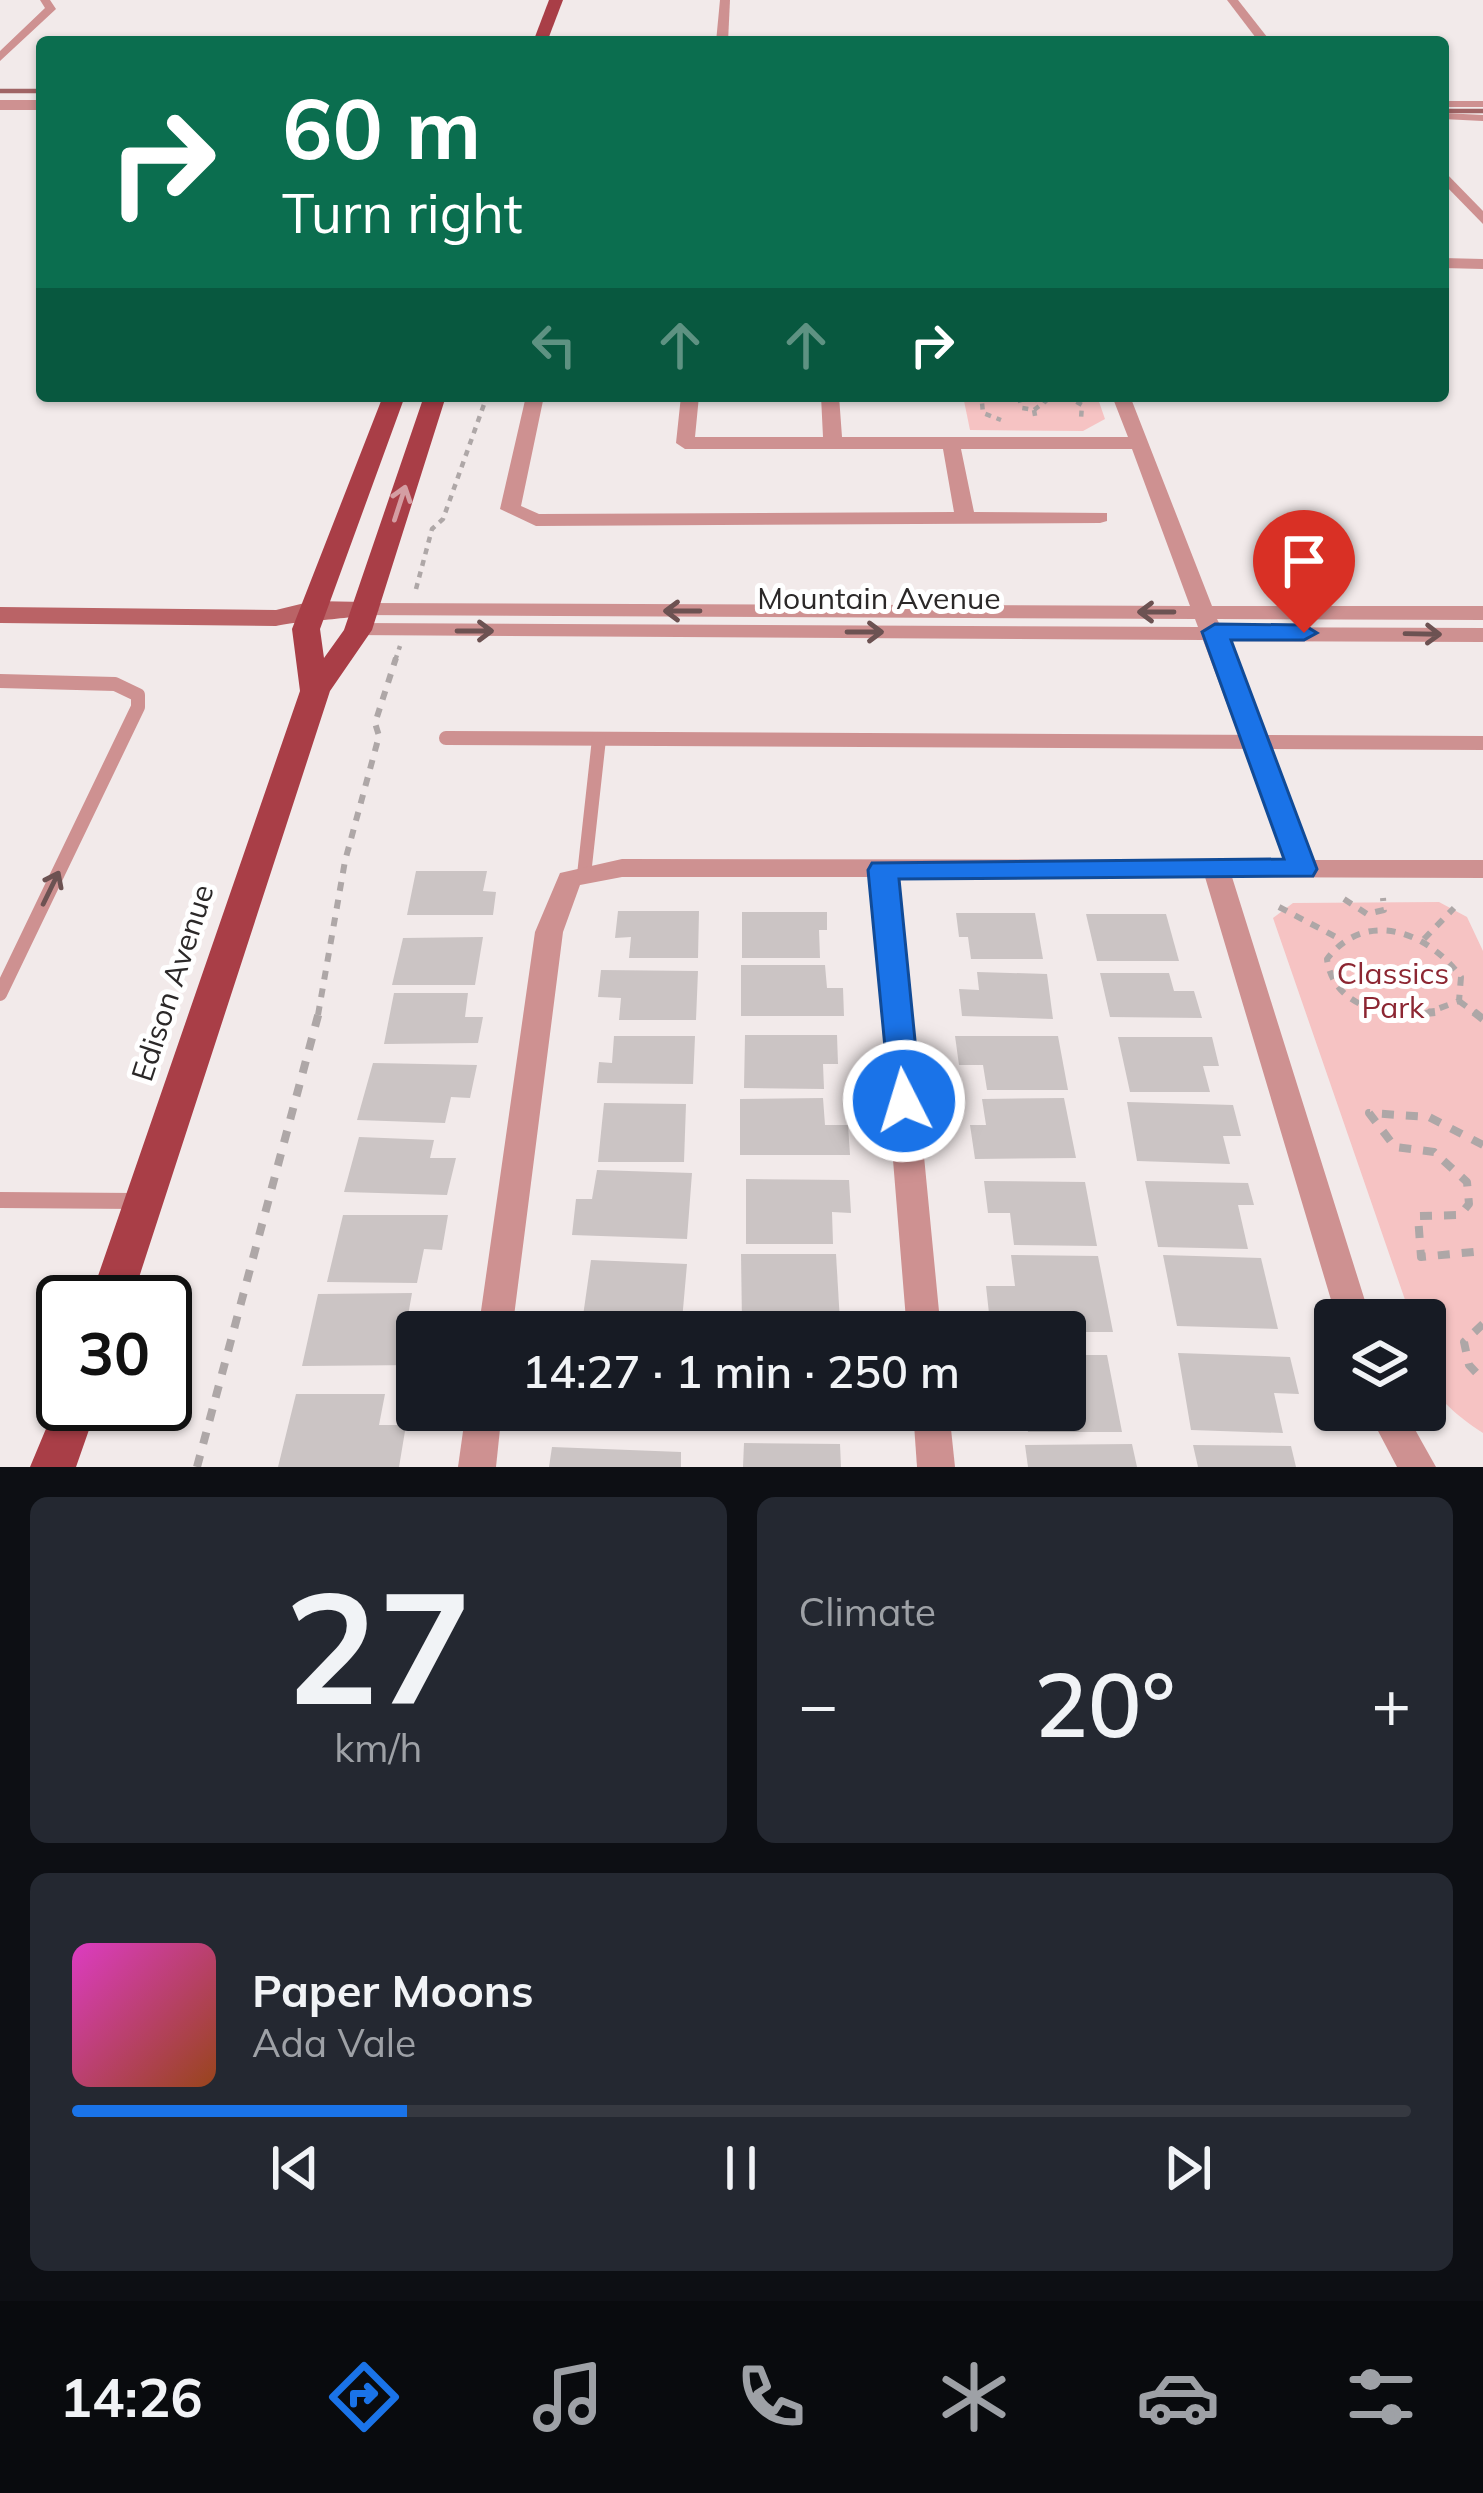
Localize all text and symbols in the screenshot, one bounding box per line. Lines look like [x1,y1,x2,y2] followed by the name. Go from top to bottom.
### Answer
[282,75,481,180] text: 60 m
[84,84,240,240] icon: right
[282,179,523,247] text: Turn right
[521,312,587,378] icon: left
[647,312,713,378] icon: ahead
[773,312,839,378] icon: ahead
[899,312,965,378] icon: right
[391,485,413,523] one-way arrow
[1253,510,1355,633] pin
[1271,528,1337,594] icon: arrive
[757,579,1001,617] street label: Mountain Avenue
[663,600,702,622] one-way arrow
[1137,601,1176,623] one-way arrow
[455,620,494,642] one-way arrow
[845,621,884,643] one-way arrow
[1403,623,1442,645] one-way arrow
[41,871,63,907] one-way arrow
[122,880,222,1086] street label: Edison Avenue
[1337,954,1449,1026] park label: Classics Park
[841,1038,967,1164] position arrow
[36,1275,192,1431] speed limit sign: 30
[1314,1299,1446,1431] map controls
[1314,1299,1446,1431] button: layers
[522,1343,960,1399] text: 14:27 · 1 min · 250 m
[285,1547,472,1743] text: 27
[799,1587,936,1636] text: Climate
[1034,1647,1176,1760] text: 20°
[799,1662,838,1745] text: −
[1371,1662,1411,1745] text: +
[334,1723,422,1772] text: km/h
[252,1962,534,2018] text: Paper Moons
[252,2018,416,2067] text: Ada Vale
[262,2135,328,2201] icon: previous
[708,2135,774,2201] icon: pause
[1155,2135,1221,2201] icon: next
[322,2355,406,2439] icon: directions
[526,2355,610,2439] icon: music
[729,2355,813,2439] icon: phone
[932,2355,1016,2439] icon: climate
[1136,2355,1220,2439] icon: car
[1339,2355,1423,2439] icon: filters
[60,2363,203,2431] text: 14:26

